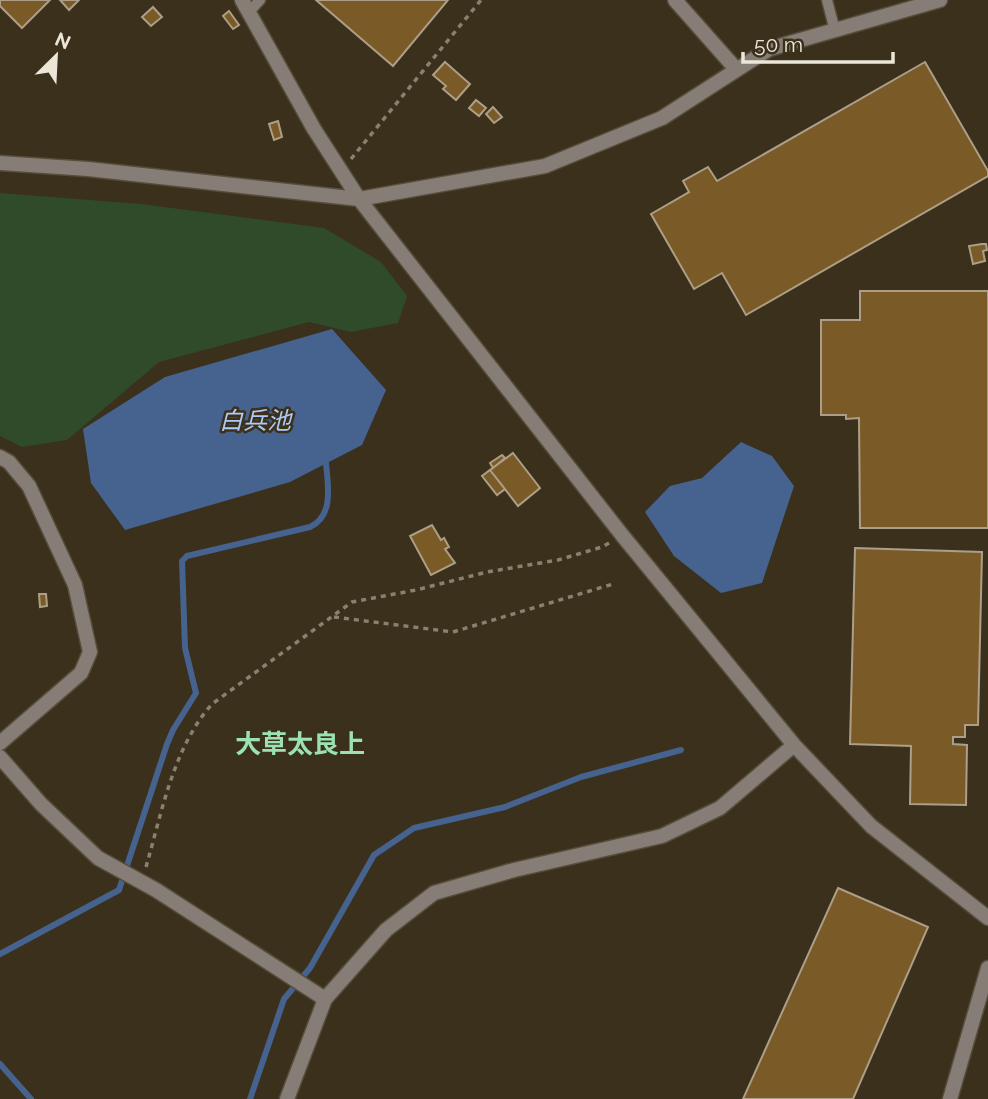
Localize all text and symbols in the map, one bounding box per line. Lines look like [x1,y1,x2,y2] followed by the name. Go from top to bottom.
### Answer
[21,21,91,91] north arrow
[743,21,894,65] scale bar
[52,27,74,53] text: N
[754,32,803,57] text: 50 m
[219,406,293,435] water label: 白兵池
[235,729,365,759] district label: 大草太良上

